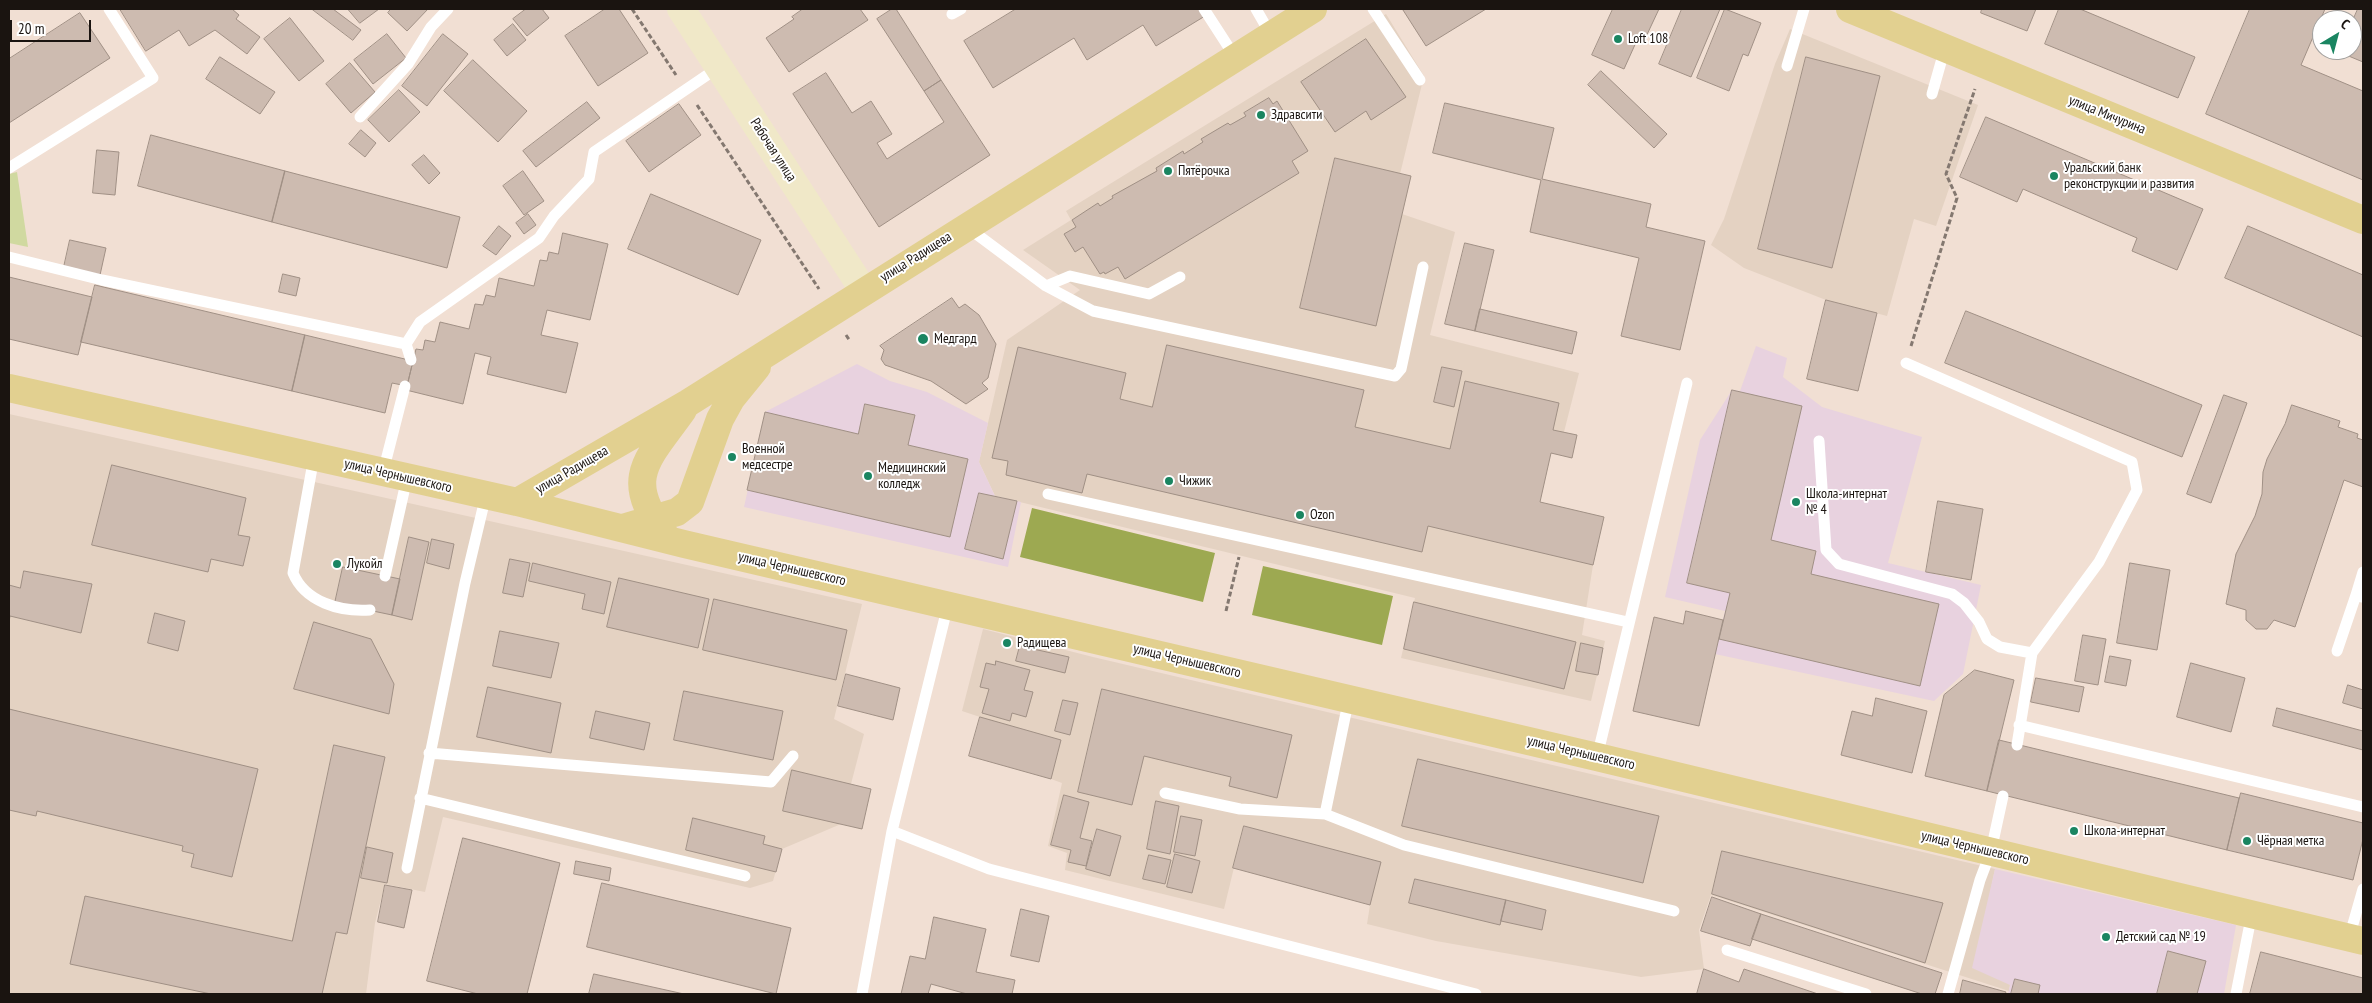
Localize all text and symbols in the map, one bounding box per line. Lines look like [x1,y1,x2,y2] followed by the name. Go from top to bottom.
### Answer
[12,10,94,42] scale bar
[2312,10,2362,60] north arrow
[2337,15,2353,33] text: С
[18,19,44,38] text: 20 m
[1628,31,1668,47] place label: Loft 108
[1612,33,1624,45] marker: Loft 108
[2066,92,2148,138] street label: улица Мичурина
[1271,107,1322,123] place label: Здравсити
[1255,109,1267,121] marker: Здравсити
[746,115,800,185] street label: Рабочая улица
[2064,160,2194,192] place label: Уральский банк реконструкции и развития
[1178,163,1230,179] place label: Пятёрочка
[1162,165,1174,177] marker: Пятёрочка
[2048,170,2060,182] marker: Уральский банк реконструкции и развития
[877,228,955,286] street label: улица Радищева
[934,331,977,347] place label: Медгард
[916,332,930,346] marker: Медгард
[742,441,793,474] place label: Военной медсестре
[533,442,611,498] street label: улица Радищева
[726,451,738,463] marker: Военной медсестре
[342,455,454,497] street label: улица Чернышевского
[878,460,946,492] place label: Медицинский колледж
[862,470,874,482] marker: Медицинский колледж
[1179,473,1211,489] place label: Чижик
[1163,475,1175,487] marker: Чижик
[1806,486,1887,518] place label: Школа-интернат № 4
[1790,496,1802,508] marker: Школа-интернат № 4
[1310,507,1335,523] place label: Ozon
[1294,509,1306,521] marker: Ozon
[736,548,848,590] street label: улица Чернышевского
[347,556,382,572] place label: Лукойл
[331,558,343,570] marker: Лукойл
[1017,635,1066,651] place label: Радищева
[1001,637,1013,649] marker: Радищева
[1131,640,1243,682] street label: улица Чернышевского
[1525,732,1637,774] street label: улица Чернышевского
[2084,823,2165,839] place label: Школа-интернат
[2068,825,2080,837] marker: Школа-интернат
[1919,827,2031,869] street label: улица Чернышевского
[2257,833,2324,849] place label: Чёрная метка
[2241,835,2253,847] marker: Чёрная метка
[2116,929,2206,945] place label: Детский сад № 19
[2100,931,2112,943] marker: Детский сад № 19

